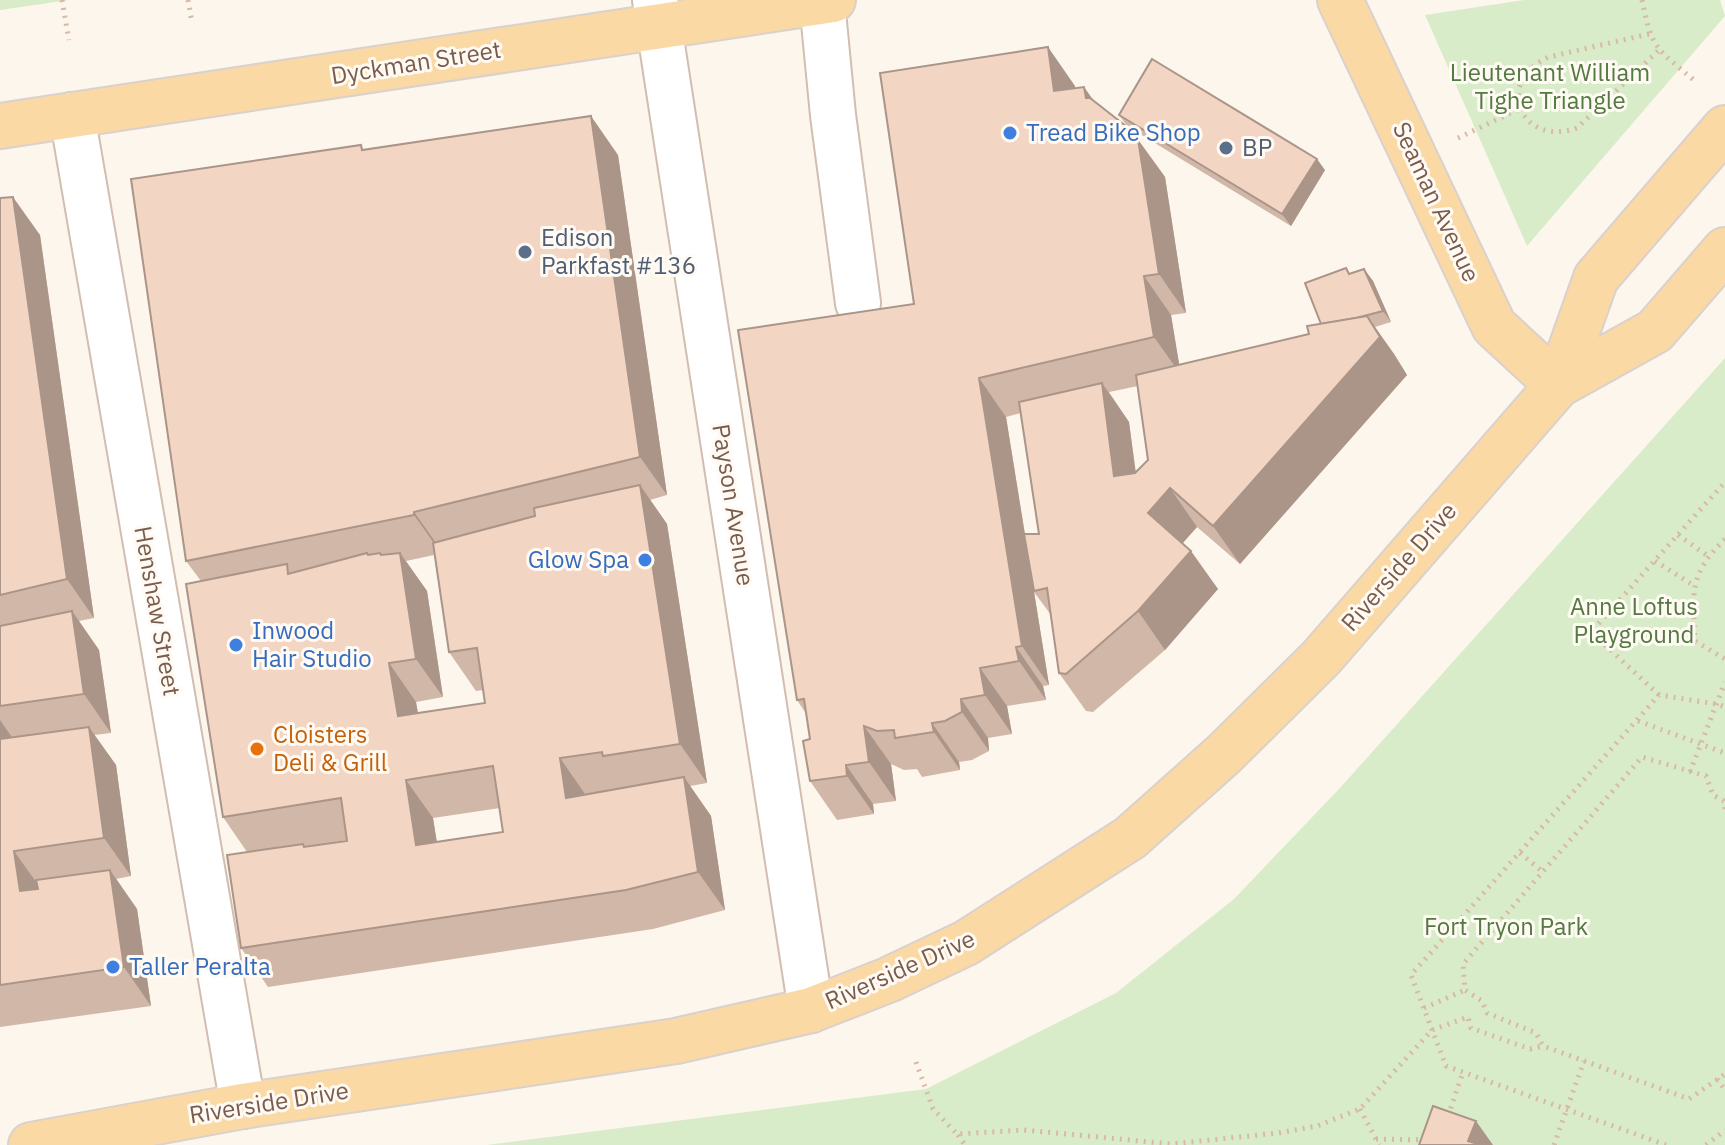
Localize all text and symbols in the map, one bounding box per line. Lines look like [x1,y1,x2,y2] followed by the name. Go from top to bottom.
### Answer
[329,33,503,91] street label: Dyckman Street
[1450,56,1650,116] park label: Lieutenant William Tighe Triangle
[1026,116,1201,148] place label: Tread Bike Shop
[1386,116,1488,287] street label: Seaman Avenue
[1001,124,1019,142] marker: Tread Bike Shop
[1242,131,1272,163] place label: BP
[1217,139,1235,157] marker: BP
[541,221,696,281] place label: Edison Parkfast #136
[516,243,534,261] marker: Edison Parkfast #136
[705,422,763,588] street label: Payson Avenue
[1333,495,1463,638] street label: Riverside Drive
[127,523,189,698] street label: Henshaw Street
[528,543,629,575] place label: Glow Spa
[636,551,654,569] marker: Glow Spa
[1570,590,1698,650] park label: Anne Loftus Playground
[252,614,372,674] place label: Inwood Hair Studio
[227,636,245,654] marker: Inwood Hair Studio
[273,718,387,778] place label: Cloisters Deli & Grill
[248,740,266,758] marker: Cloisters Deli & Grill
[1424,910,1588,942] park label: Fort Tryon Park
[819,922,980,1016] street label: Riverside Drive
[129,950,271,982] place label: Taller Peralta
[104,958,122,976] marker: Taller Peralta
[187,1074,351,1130] street label: Riverside Drive

